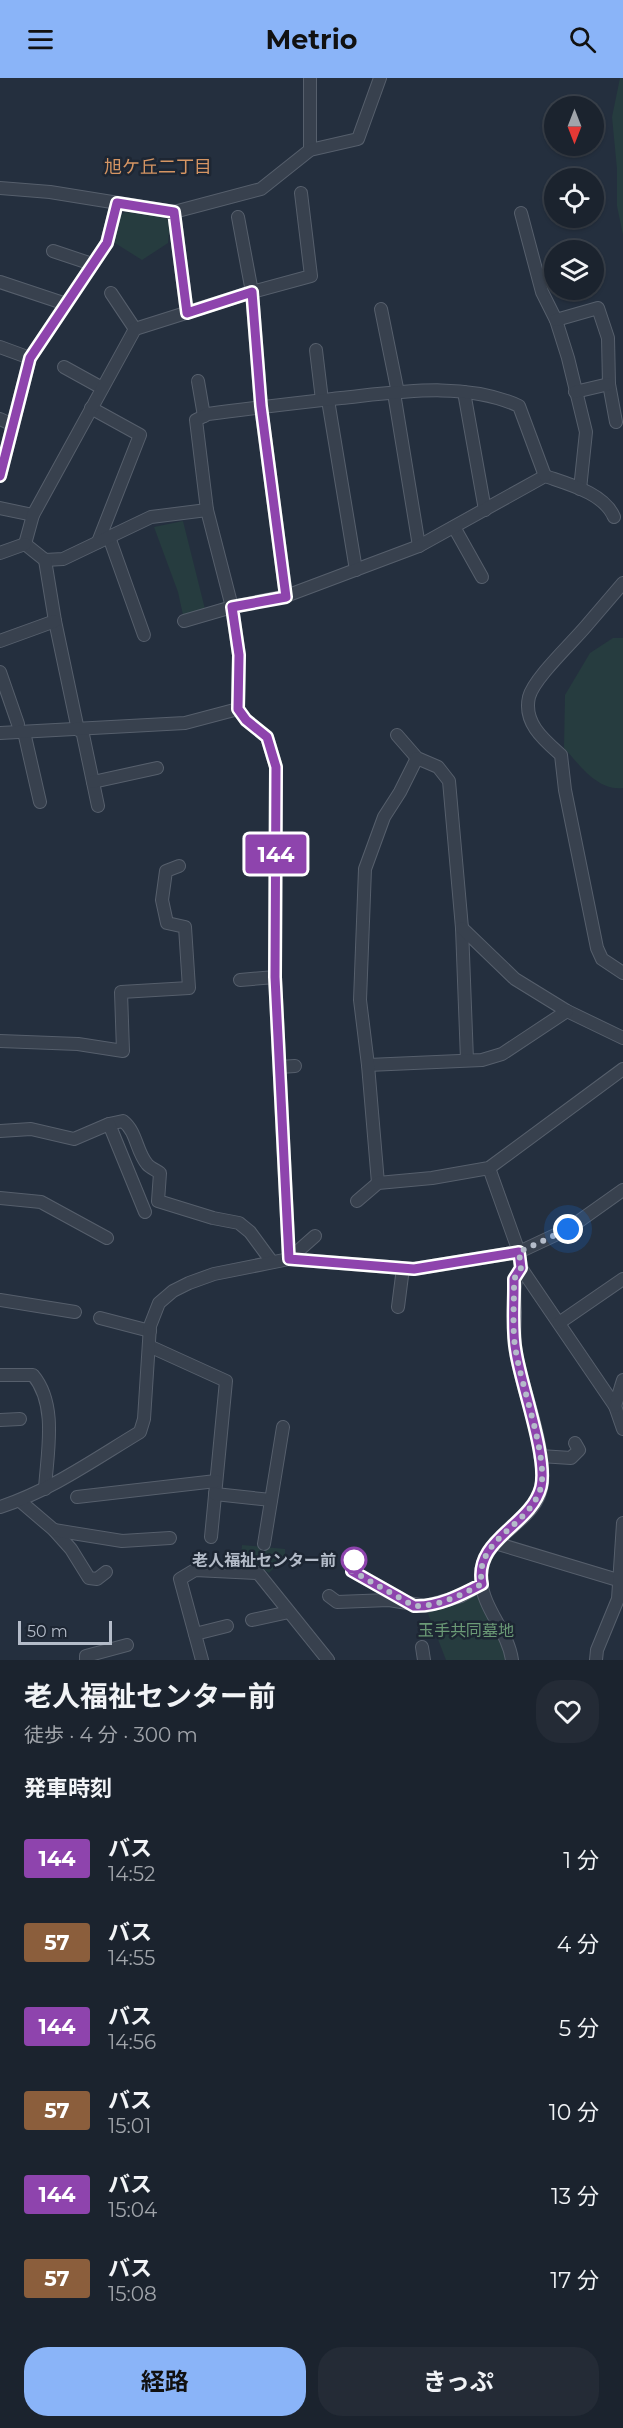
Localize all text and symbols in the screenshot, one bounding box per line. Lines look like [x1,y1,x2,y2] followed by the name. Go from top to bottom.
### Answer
[24,23,57,56] icon: menu
[266,23,357,56] text: Metrio
[566,23,599,56] icon: search
[544,96,604,156] north arrow
[544,96,604,300] map controls
[104,156,212,178] district label: 旭ケ丘二丁目
[544,168,604,228] button: locate
[544,240,604,300] button: layers
[242,834,310,874] line badge: 144
[257,842,295,867] text: 144
[553,1214,583,1244] your location
[341,1547,367,1573] marker: 老人福祉センター前
[192,1551,336,1570] place label: 老人福祉センター前
[18,1618,112,1646] scale bar
[418,1621,514,1640] park label: 玉手共同墓地
[27,1622,68,1641] text: 50 m
[24,1679,276,1713] text: 老人福祉センター前
[536,1680,599,1743] button: heart
[24,1723,198,1747] text: 徒歩 · 4 分 · 300 m
[24,1775,112,1802] text: 発車時刻
[108,1835,152,1862] text: バス
[38,1846,76,1871] text: 144
[563,1847,599,1874] text: 1 分
[108,1862,155,1886] text: 14:52
[108,1919,152,1946] text: バス
[44,1930,70,1955] text: 57
[557,1931,599,1958] text: 4 分
[108,1946,155,1970] text: 14:55
[108,2003,152,2030] text: バス
[38,2014,76,2039] text: 144
[559,2015,599,2042] text: 5 分
[108,2030,156,2054] text: 14:56
[108,2087,152,2114] text: バス
[44,2098,70,2123] text: 57
[549,2099,599,2126] text: 10 分
[108,2114,151,2138] text: 15:01
[108,2171,152,2198] text: バス
[38,2182,76,2207] text: 144
[551,2183,599,2210] text: 13 分
[108,2198,157,2222] text: 15:04
[108,2255,152,2282] text: バス
[44,2266,70,2291] text: 57
[550,2267,599,2294] text: 17 分
[108,2282,157,2306] text: 15:08
[24,2347,306,2416] button: 経路
[318,2347,599,2416] button: きっぷ

